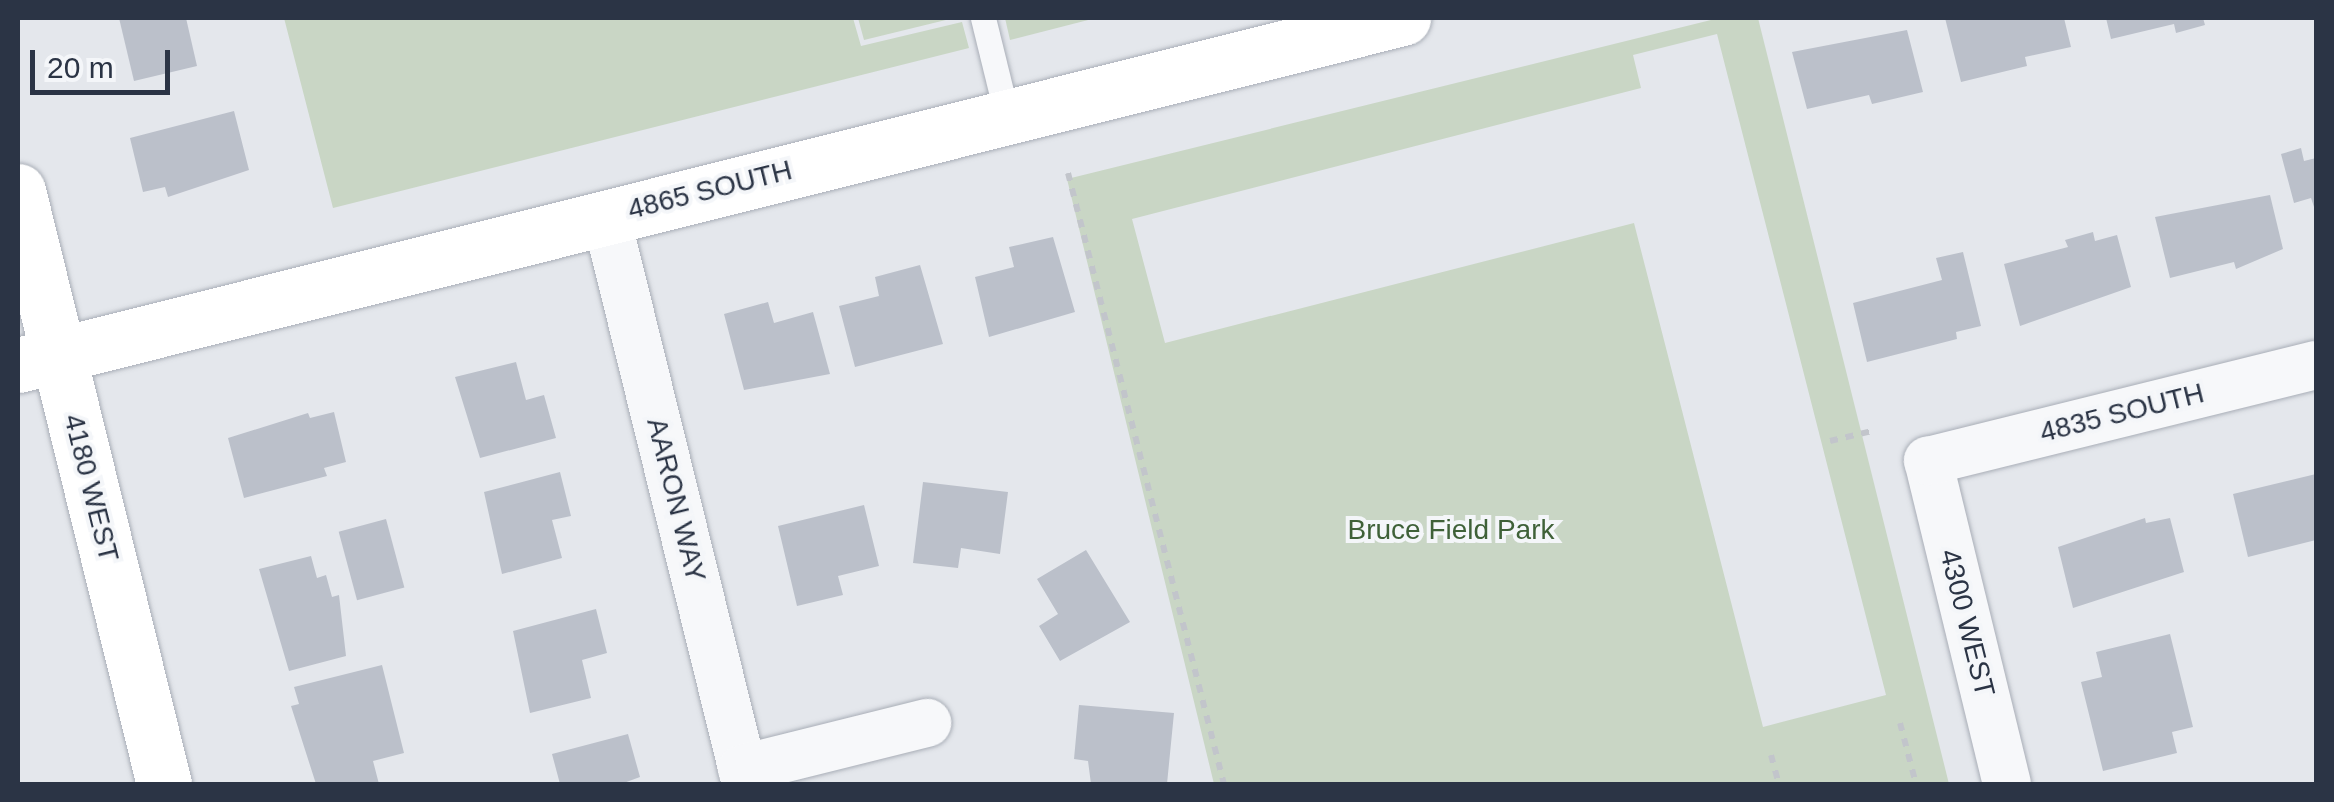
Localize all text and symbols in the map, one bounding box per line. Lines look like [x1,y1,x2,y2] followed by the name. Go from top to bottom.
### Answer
[35,30,175,92] scale bar
[47,51,114,84] text: 20 m
[624,153,796,227] street label: 4865 SOUTH
[2036,376,2208,450] street label: 4835 SOUTH
[56,411,126,565] street label: 4180 WEST
[639,414,713,586] street label: AARON WAY
[1348,513,1554,547] park label: Bruce Field Park
[1932,546,2002,700] street label: 4300 WEST

